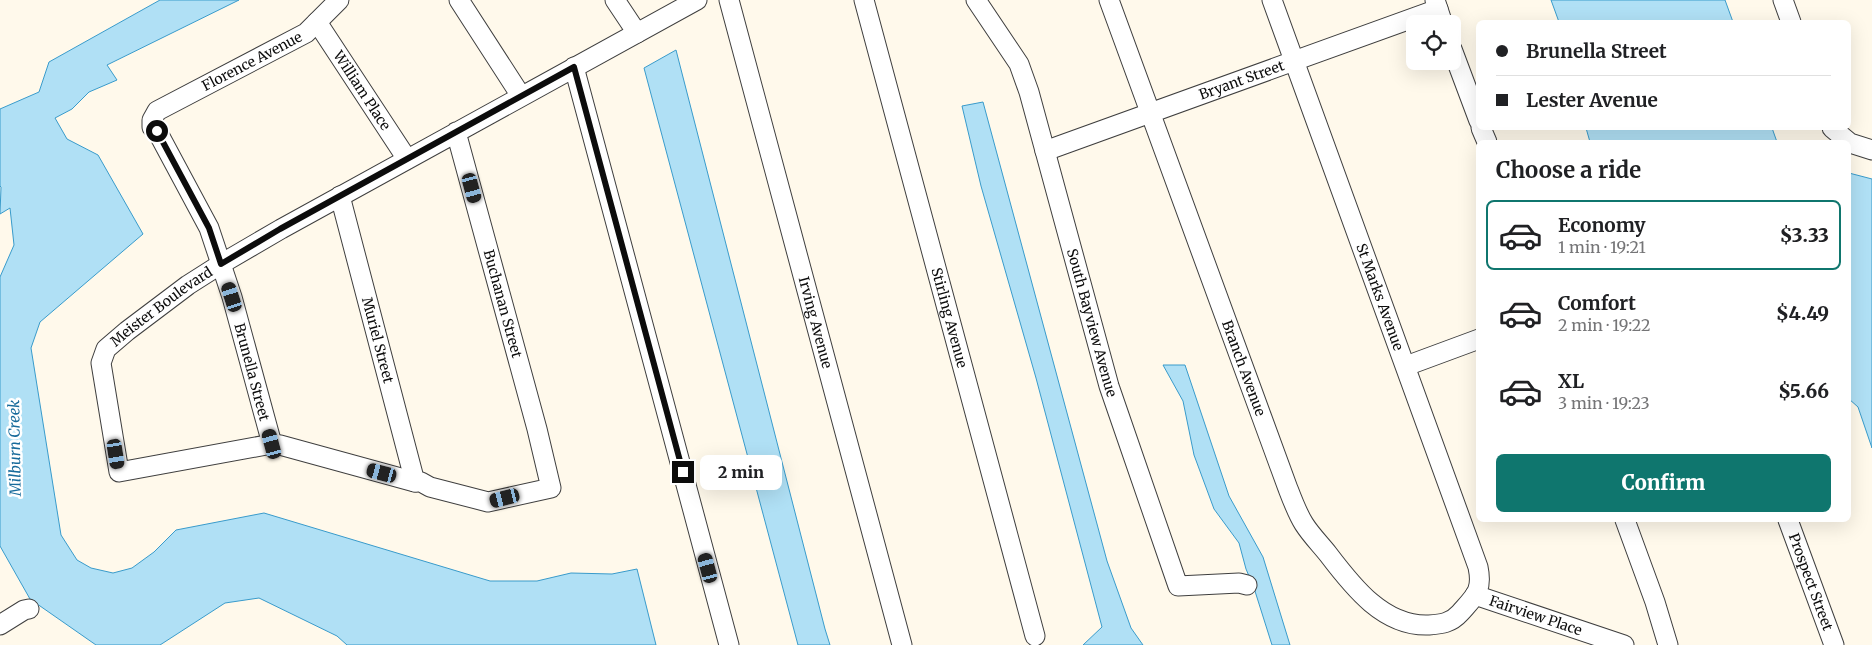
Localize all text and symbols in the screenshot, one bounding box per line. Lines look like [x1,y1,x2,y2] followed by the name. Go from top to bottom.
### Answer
[1406,15,1461,70] map controls
[1406,15,1461,70] button: locate
[199,28,305,95] street label: Florence Avenue
[1526,39,1667,63] text: Brunella Street
[329,47,395,134] street label: William Place
[1196,56,1287,104] street label: Bryant Street
[1526,88,1658,112] text: Lester Avenue
[146,120,168,142] route start
[1496,156,1641,184] text: Choose a ride
[460,172,483,204] car
[1498,213,1543,258] icon: car
[1558,213,1646,237] text: Economy
[1780,223,1829,247] text: $3.33
[1558,237,1646,257] text: 1 min · 19:21
[1352,241,1408,353] street label: St Marks Avenue
[1063,246,1121,399] street label: South Bayview Avenue
[480,248,526,360] street label: Buchanan Street
[107,263,216,350] street label: Meister Boulevard
[927,266,972,370] street label: Stirling Avenue
[795,275,836,370] street label: Irving Avenue
[220,280,243,314] car
[1498,291,1543,336] icon: car
[1558,291,1636,315] text: Comfort
[358,295,398,386] street label: Muriel Street
[1776,301,1829,325] text: $4.49
[1558,315,1651,335] text: 2 min · 19:22
[1218,318,1270,419] street label: Branch Avenue
[230,321,274,423] street label: Brunella Street
[1498,369,1543,414] icon: car
[1558,369,1584,393] text: XL
[1778,379,1829,403] text: $5.66
[1558,393,1650,413] text: 3 min · 19:23
[4,399,25,497] water label: Milburn Creek
[260,428,283,460] car
[106,438,125,470] car
[700,454,783,490] callout: 2 min
[1496,454,1831,512] button: Confirm
[672,461,694,483] route end
[365,462,398,484] car
[718,462,764,482] text: 2 min
[488,487,521,509] car
[1785,531,1837,634] street label: Prospect Street
[696,552,719,584] car
[1487,591,1584,639] street label: Fairview Place

